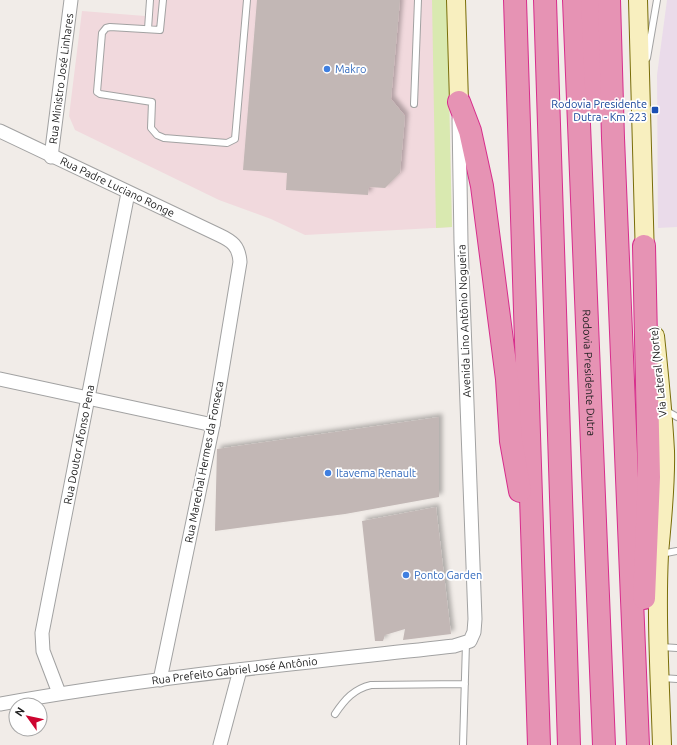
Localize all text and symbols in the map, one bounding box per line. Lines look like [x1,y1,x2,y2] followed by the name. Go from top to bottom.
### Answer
[47,12,75,145] street label: Rua Ministro José Linhares
[335,63,366,75] place label: Makro
[322,64,332,74] marker: Makro
[551,98,647,123] place label: Rodovia Presidente Dutra - Km 223
[650,105,660,115] marker: Rodovia Presidente Dutra - Km 223
[58,154,177,219] street label: Rua Padre Luciano Ronge
[455,244,473,398] street label: Avenida Lino Antônio Nogueira
[580,309,598,436] street label: Rodovia Presidente Dutra
[647,326,670,418] street label: Via Lateral (Norte)
[182,380,226,544] street label: Rua Marechal Hermes da Fonseca
[61,384,96,505] street label: Rua Doutor Afonso Pena
[336,467,417,479] place label: Itavema Renault
[323,468,333,478] marker: Itavema Renault
[414,569,482,581] place label: Ponto Garden
[401,570,411,580] marker: Ponto Garden
[151,655,318,687] street label: Rua Prefeito Gabriel José Antônio
[8,697,48,737] north arrow
[12,705,27,718] text: N

